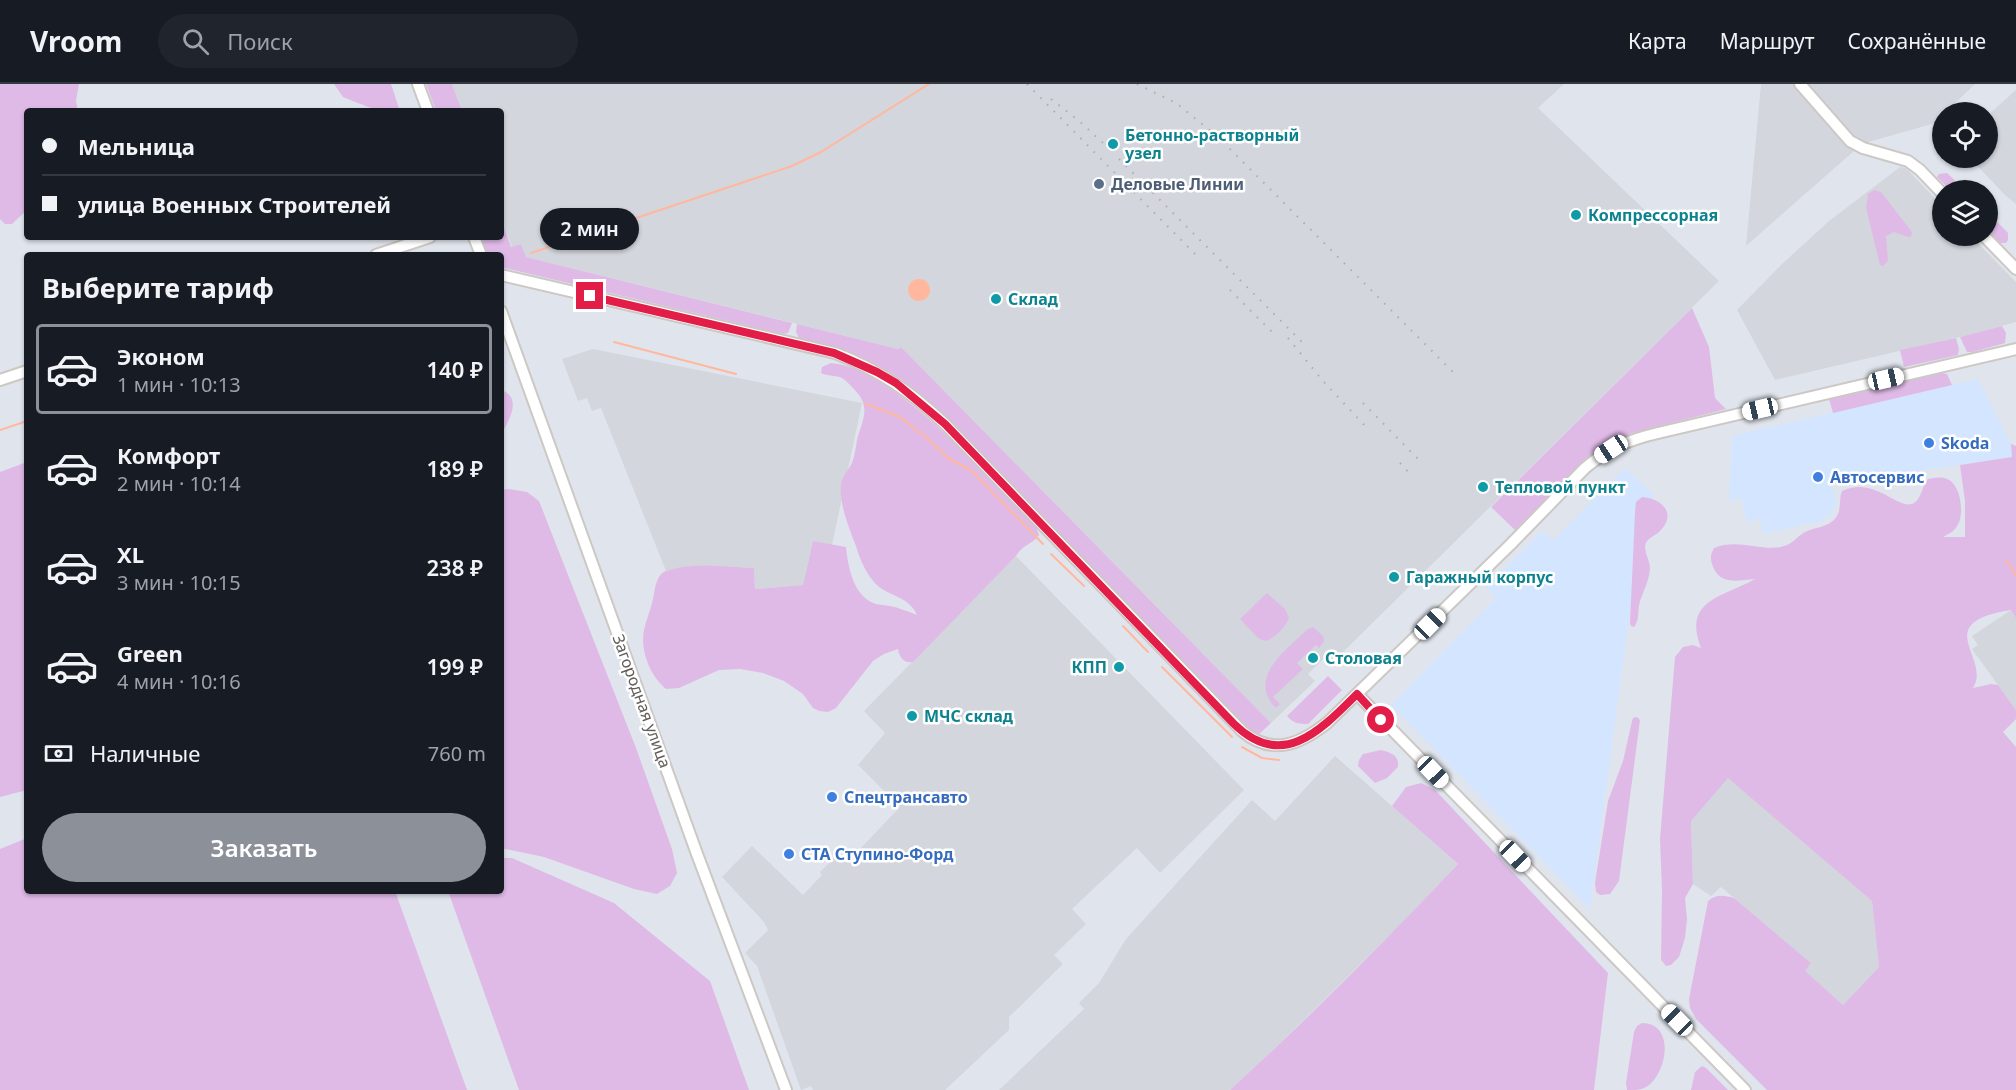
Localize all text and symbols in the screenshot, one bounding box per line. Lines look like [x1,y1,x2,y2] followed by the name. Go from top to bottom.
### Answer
[158,14,578,68] search box
[30,22,122,60] text: Vroom
[179,25,212,58] icon: search
[227,26,293,56] text: Поиск
[1628,27,1687,55] text: Карта
[1720,27,1815,55] text: Маршрут
[1848,27,1986,55] text: Сохранённые
[1932,102,1998,246] map controls
[1932,102,1998,168] button: locate
[1124,124,1299,164] place label: Бетонно-растворный узел
[78,131,195,161] text: Мельница
[1106,137,1120,151] marker: Бетонно-растворный узел
[1111,173,1244,195] place label: Деловые Линии
[1092,177,1106,191] marker: Деловые Линии
[1932,180,1998,246] button: layers
[78,189,391,219] text: улица Военных Строителей
[1588,204,1718,226] place label: Компрессорная
[1569,208,1583,222] marker: Компрессорная
[540,209,640,251] callout: 2 мин
[560,215,619,242] text: 2 мин
[42,269,274,306] text: Выберите тариф
[576,282,603,309] route end
[1008,288,1059,310] place label: Склад
[989,292,1003,306] marker: Склад
[117,341,205,371] text: Эконом
[45,342,99,396] icon: car
[426,354,483,384] text: 140 ₽
[1866,366,1906,392] car
[117,371,241,398] text: 1 мин · 10:13
[1740,396,1780,422] car
[1591,432,1631,466] car
[1941,432,1989,454] place label: Skoda
[1922,436,1936,450] marker: Skoda
[117,440,220,470] text: Комфорт
[45,441,99,495] icon: car
[426,453,483,483] text: 189 ₽
[1830,466,1925,488] place label: Автосервис
[117,470,241,497] text: 2 мин · 10:14
[1811,470,1825,484] marker: Автосервис
[1495,476,1626,498] place label: Тепловой пункт
[1476,480,1490,494] marker: Тепловой пункт
[117,539,144,569] text: XL
[45,540,99,594] icon: car
[426,552,483,582] text: 238 ₽
[1406,566,1553,588] place label: Гаражный корпус
[117,569,241,596] text: 3 мин · 10:15
[1387,570,1401,584] marker: Гаражный корпус
[1411,605,1449,643] car
[608,631,676,771] street label: Загородная улица
[117,638,183,668] text: Green
[45,639,99,693] icon: car
[1325,647,1402,669] place label: Столовая
[426,651,483,681] text: 199 ₽
[1306,651,1320,665] marker: Столовая
[1072,656,1107,678] place label: КПП
[1112,660,1126,674] marker: КПП
[117,668,241,695] text: 4 мин · 10:16
[924,705,1014,727] place label: МЧС склад
[1367,706,1394,733] route start
[905,709,919,723] marker: МЧС склад
[42,737,75,770] icon: cash
[90,738,200,768] text: Наличные
[428,740,486,767] text: 760 m
[1414,753,1452,791] car
[844,786,968,808] place label: Спецтрансавто
[825,790,839,804] marker: Спецтрансавто
[42,813,486,882] button: Заказать
[1496,837,1534,875] car
[801,843,954,865] place label: СТА Ступино-Форд
[782,847,796,861] marker: СТА Ступино-Форд
[1658,1001,1696,1039] car

